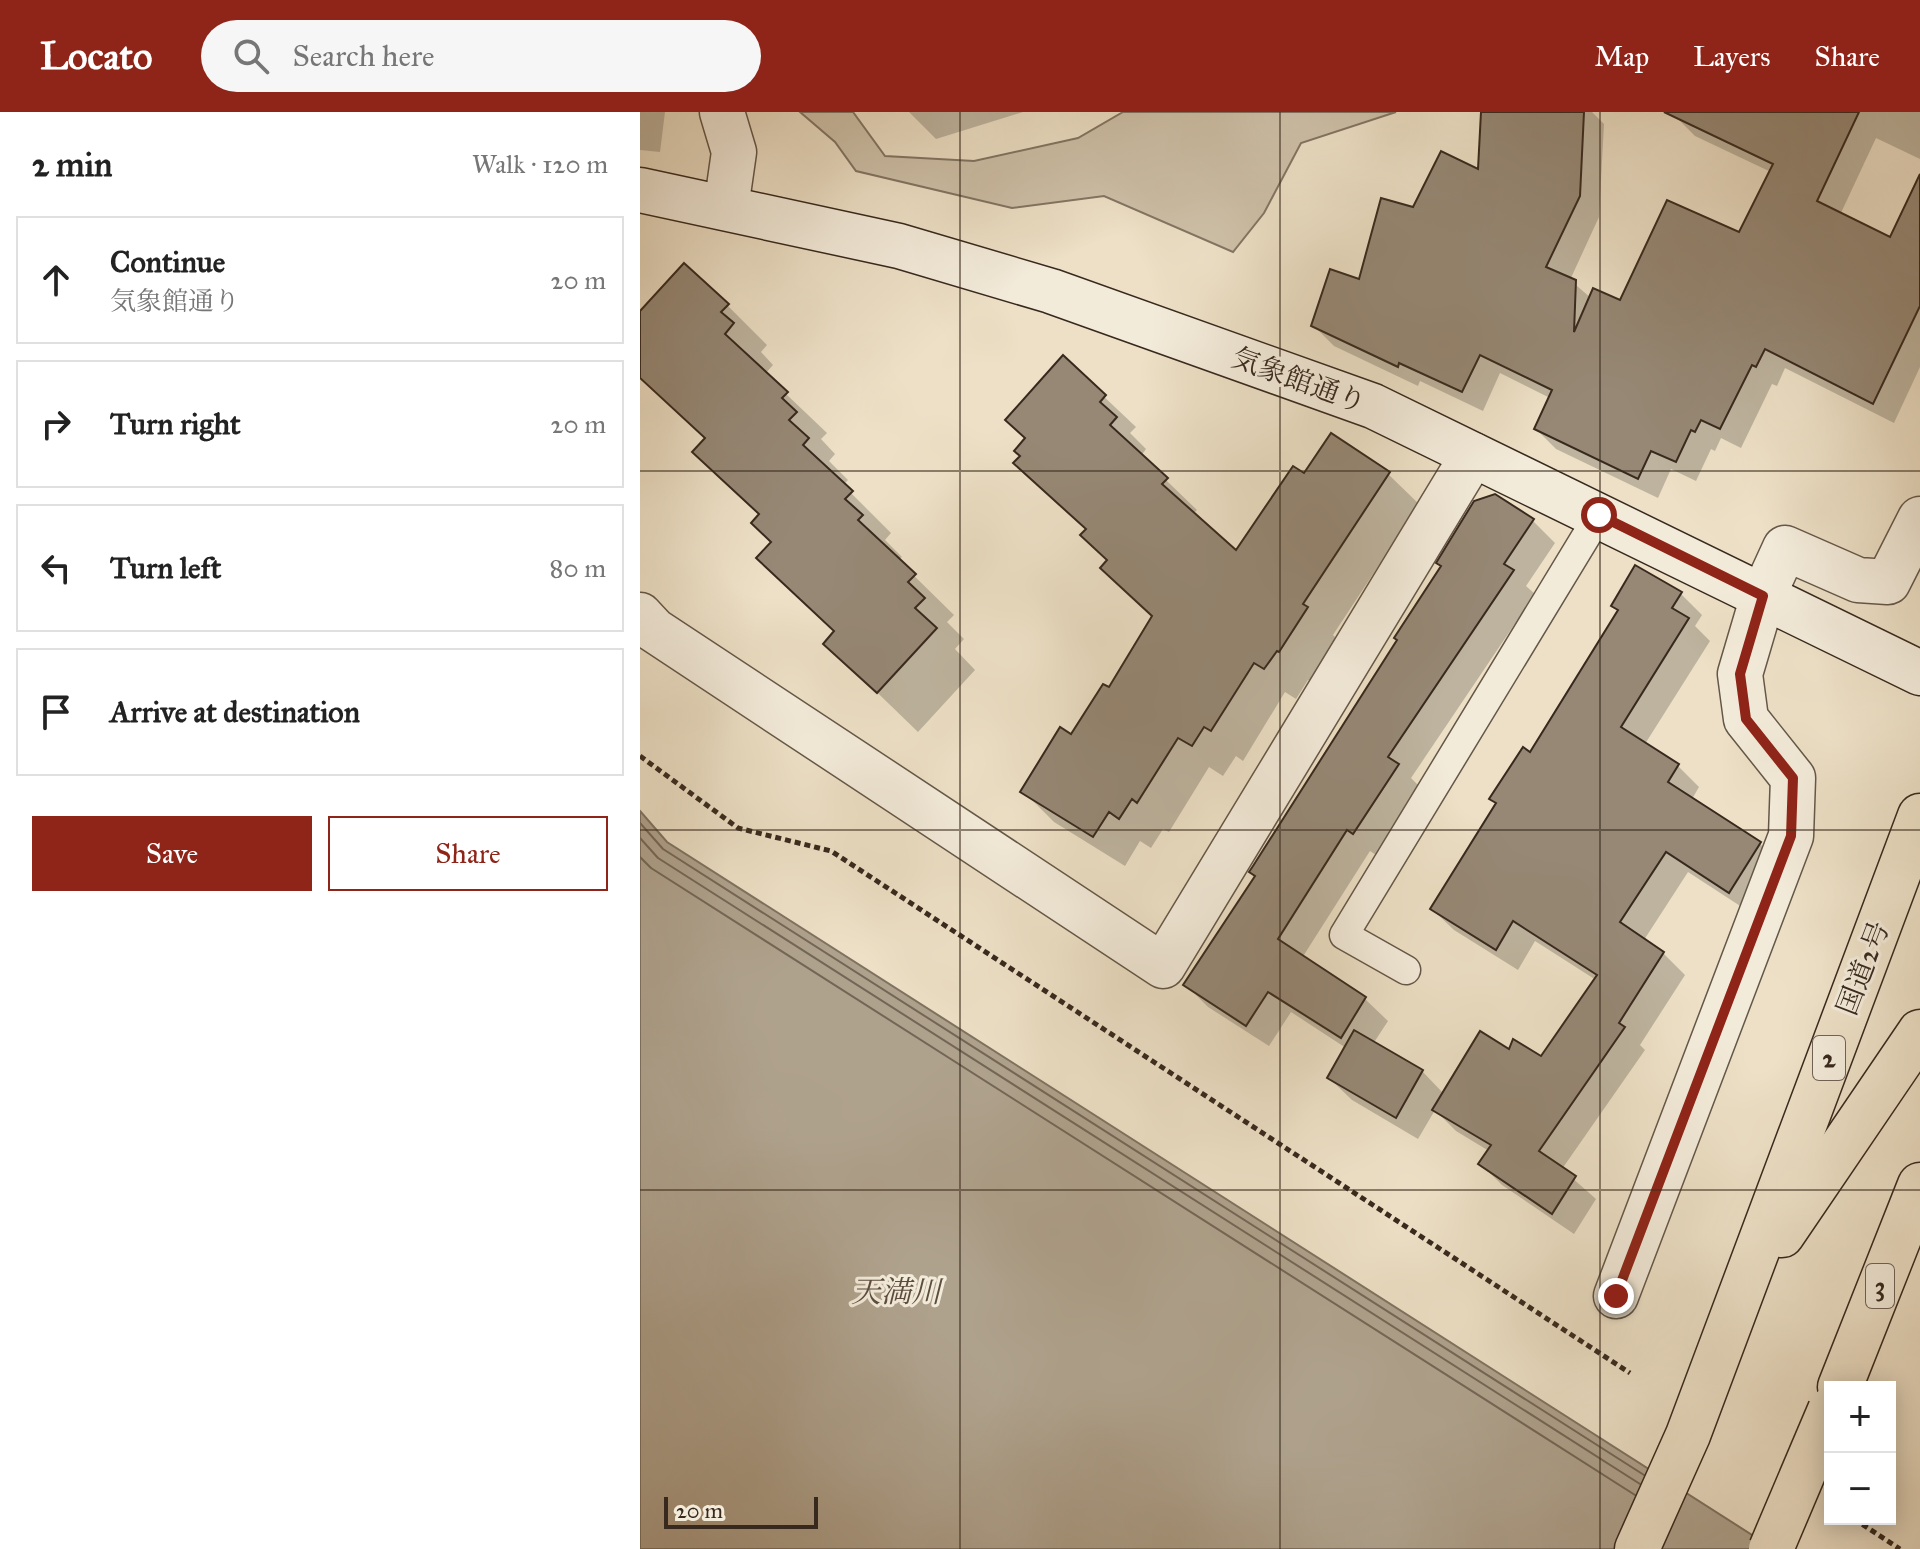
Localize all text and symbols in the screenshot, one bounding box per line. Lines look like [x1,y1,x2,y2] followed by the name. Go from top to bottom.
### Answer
[201,20,761,92] search box
[40,33,153,79] text: Locato
[229,34,273,78] icon: search
[293,38,434,74] text: Search here
[1594,39,1649,74] text: Map
[1693,39,1771,74] text: Layers
[1815,39,1880,74] text: Share
[32,144,112,185] text: 2 min
[472,148,608,180] text: Walk · 120 m
[110,244,225,280] text: Continue
[34,258,78,302] icon: ahead
[551,264,606,296] text: 20 m
[110,285,240,317] text: 気象館通り
[1227,340,1371,420] street label: 気象館通り
[34,402,78,446] icon: right
[110,406,241,442] text: Turn right
[551,408,606,440] text: 20 m
[1581,497,1617,533] route start
[34,546,78,590] icon: left
[110,550,221,586] text: Turn left
[550,552,606,584] text: 80 m
[34,690,78,734] icon: arrive
[110,694,360,730] text: Arrive at destination
[32,816,312,891] button: Save
[328,816,608,891] button: Share
[1829,916,1897,1020] street label: 国道2号
[1813,1036,1845,1080] road number: 2
[1866,1264,1894,1308] road number: 3
[851,1274,944,1310] water label: 天満川
[1598,1278,1634,1314] route end
[1824,1381,1896,1525] map controls
[1824,1381,1896,1453] button: +
[1824,1453,1896,1525] button: −
[664,1493,818,1529] scale bar
[676,1497,723,1524] text: 20 m

